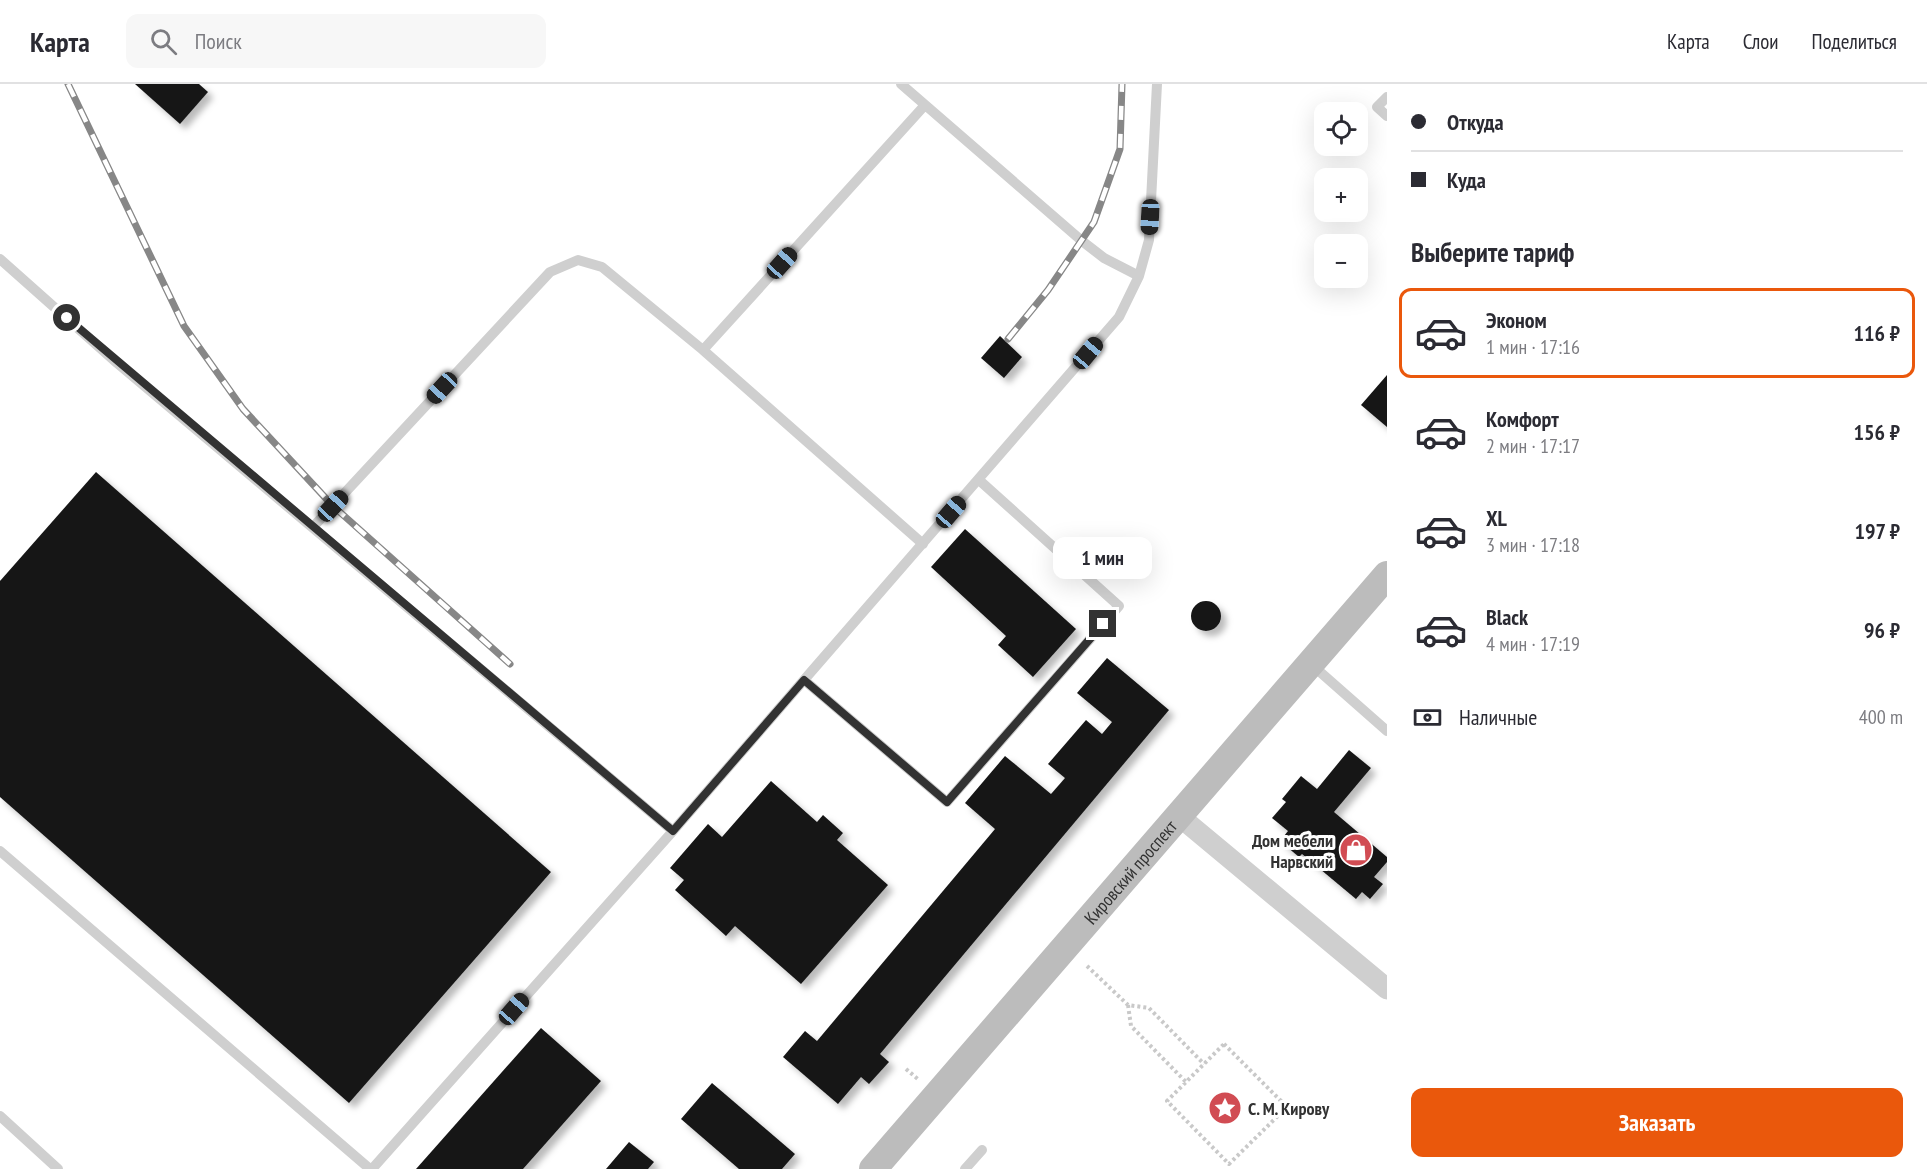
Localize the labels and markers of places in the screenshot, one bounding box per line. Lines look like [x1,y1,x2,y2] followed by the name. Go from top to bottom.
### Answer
[1252,829,1333,873] place label: Дом мебели Нарвский
[1338,832,1374,868] shop icon: Дом мебели Нарвский
[1207,1090,1243,1126] place icon: С. М. Кирову
[1248,1097,1330,1120] place label: С. М. Кирову

